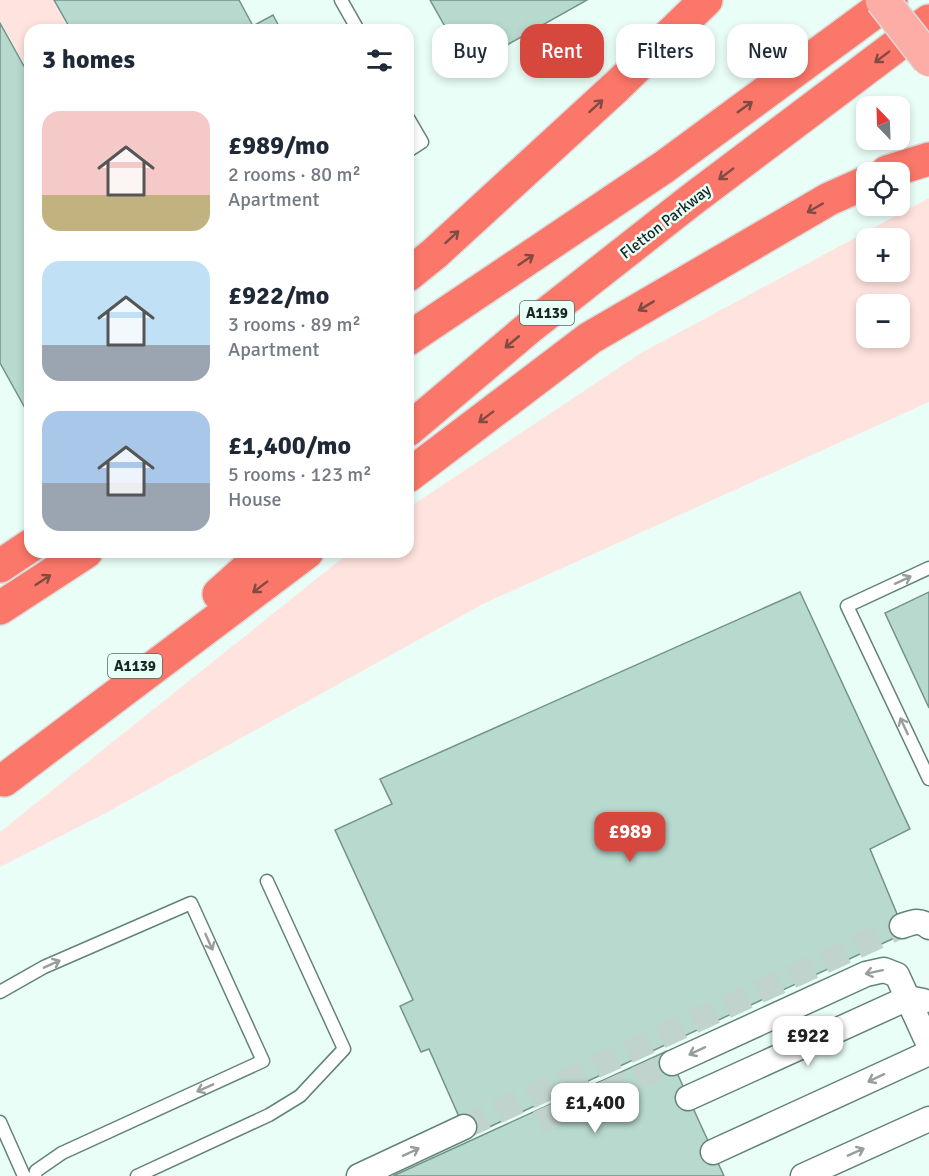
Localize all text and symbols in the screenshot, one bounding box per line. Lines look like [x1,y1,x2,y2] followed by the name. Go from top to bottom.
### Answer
[432,24,508,78] chip: Buy
[520,24,604,78] chip: Rent
[616,24,715,78] chip: Filters
[727,24,808,78] chip: New
[42,44,135,76] text: 3 homes
[363,44,396,77] icon: filters
[875,50,891,63] one-way arrow
[856,96,910,150] north arrow
[856,96,910,348] map controls
[589,99,604,113] one-way arrow
[736,101,752,114] one-way arrow
[228,130,329,162] text: £989/mo
[90,135,162,207] icon: home
[228,162,361,187] text: 2 rooms · 80 m²
[856,162,910,216] button: locate
[719,168,735,180] one-way arrow
[616,180,716,264] street label: Fletton Parkway
[228,187,320,212] text: Apartment
[807,202,824,214] one-way arrow
[856,228,910,282] button: +
[445,230,460,244] one-way arrow
[517,254,534,266] one-way arrow
[228,280,329,312] text: £922/mo
[90,285,162,357] icon: home
[856,294,910,348] button: −
[638,300,655,312] one-way arrow
[520,301,574,325] road number: A1139
[228,312,361,337] text: 3 rooms · 89 m²
[505,335,520,349] one-way arrow
[228,337,320,362] text: Apartment
[479,411,495,423] one-way arrow
[228,430,351,462] text: £1,400/mo
[90,435,162,507] icon: home
[228,462,372,487] text: 5 rooms · 123 m²
[228,487,282,512] text: House
[34,573,51,585] one-way arrow
[894,574,912,586] one-way arrow
[253,581,269,594] one-way arrow
[108,654,162,678] road number: A1139
[898,718,909,736] one-way arrow
[594,812,666,863] pin: £989
[608,819,652,844] text: £989
[204,932,215,950] one-way arrow
[42,958,60,970] one-way arrow
[865,967,885,978] one-way arrow
[772,1016,844,1067] pin: £922
[786,1023,830,1048] text: £922
[688,1046,706,1058] one-way arrow
[867,1072,885,1084] one-way arrow
[196,1082,214,1094] one-way arrow
[546,1083,644,1134] pin: £1,400
[565,1090,625,1115] text: £1,400
[402,1145,420,1157] one-way arrow
[846,1146,864,1157] one-way arrow

